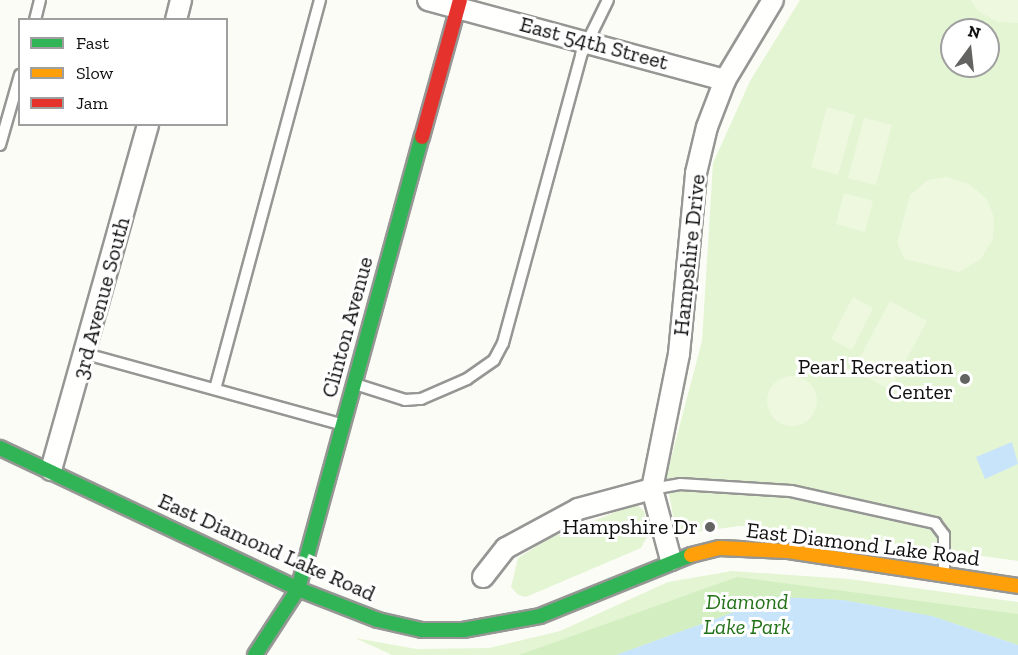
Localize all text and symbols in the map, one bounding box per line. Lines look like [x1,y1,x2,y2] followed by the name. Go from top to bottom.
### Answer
[517,10,671,76] street label: East 54th Street
[18,18,228,126] legend
[940,18,1000,78] north arrow
[966,21,983,43] text: N
[76,32,109,54] text: Fast
[76,62,113,84] text: Slow
[76,92,108,114] text: Jam
[667,173,711,337] street label: Hampshire Drive
[67,214,135,382] street label: 3rd Avenue South
[315,253,379,401] street label: Clinton Avenue
[798,353,953,404] place label: Pearl Recreation Center
[958,372,972,386] marker: Pearl Recreation Center
[154,487,380,607] street label: East Diamond Lake Road
[562,514,698,540] place label: Hampshire Dr
[745,517,981,571] street label: East Diamond Lake Road
[703,520,717,534] marker: Hampshire Dr
[703,588,791,640] park label: Diamond Lake Park

